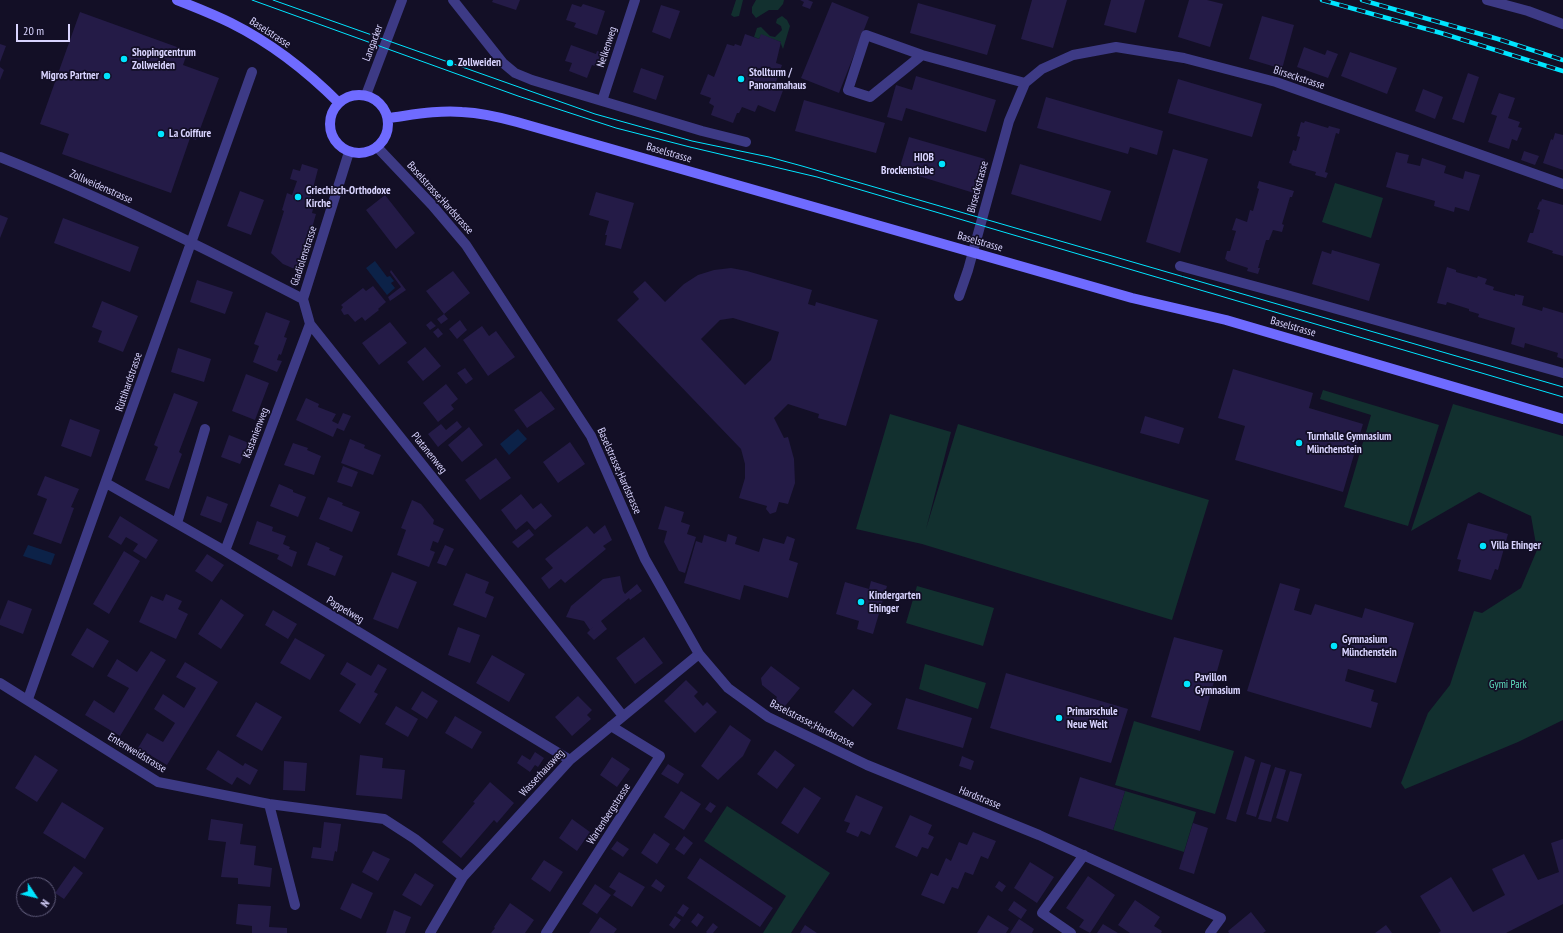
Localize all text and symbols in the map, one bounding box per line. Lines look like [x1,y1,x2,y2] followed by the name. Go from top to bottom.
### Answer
[247,15,293,51] street label: Baselstrasse
[18,16,72,42] scale bar
[23,23,44,38] text: 20 m
[360,23,386,63] street label: Langacker
[594,25,620,69] street label: Nelkenweg
[132,46,196,72] place label: Shopingcentrum Zollweiden
[119,54,129,64] marker: Shopingcentrum Zollweiden
[458,56,501,70] place label: Zollweiden
[445,58,455,68] marker: Zollweiden
[1272,64,1326,92] street label: Birseckstrasse
[749,66,806,92] place label: Stollturm / Panoramahaus
[41,69,99,83] place label: Migros Partner
[102,71,112,81] marker: Migros Partner
[736,74,746,84] marker: Stollturm / Panoramahaus
[169,127,211,141] place label: La Coiffure
[156,129,166,139] marker: La Coiffure
[645,140,693,166] street label: Baselstrasse
[881,151,934,177] place label: HIOB Brockenstube
[404,159,476,237] street label: Baselstrasse;Hardstrasse
[937,159,947,169] marker: HIOB Brockenstube
[965,160,991,214] street label: Birseckstrasse
[67,167,135,207] street label: Zollweidenstrasse
[306,184,391,210] place label: Griechisch-Orthodoxe Kirche
[293,192,303,202] marker: Griechisch-Orthodoxe Kirche
[288,224,320,288] street label: Gladiolenstrasse
[956,229,1004,255] street label: Baselstrasse
[1269,314,1317,340] street label: Baselstrasse
[113,351,145,413] street label: Rüttihardstrasse
[240,406,272,460] street label: Kastanienweg
[594,426,644,516] street label: Baselstrasse;Hardstrasse
[408,430,450,476] street label: Platanenweg
[1307,430,1391,456] place label: Turnhalle Gymnasium Münchenstein
[1294,438,1304,448] marker: Turnhalle Gymnasium Münchenstein
[1491,539,1541,553] place label: Villa Ehinger
[1478,541,1488,551] marker: Villa Ehinger
[869,589,921,615] place label: Kindergarten Ehinger
[324,594,366,626] street label: Pappelweg
[856,597,866,607] marker: Kindergarten Ehinger
[1342,633,1397,659] place label: Gymnasium Münchenstein
[1329,641,1339,651] marker: Gymnasium Münchenstein
[1195,671,1240,697] place label: Pavillon Gymnasium
[1489,678,1527,692] park label: Gymi Park
[1182,679,1192,689] marker: Pavillon Gymnasium
[768,697,856,751] street label: Baselstrasse;Hardstrasse
[1067,705,1118,731] place label: Primarschule Neue Welt
[1054,713,1064,723] marker: Primarschule Neue Welt
[105,730,169,776] street label: Entenweidstrasse
[517,747,567,799] street label: Wasserhausweg
[584,781,634,847] street label: Wartenbergstrasse
[957,784,1003,812] street label: Hardstrasse
[16,877,56,917] north arrow
[38,897,52,910] text: N

